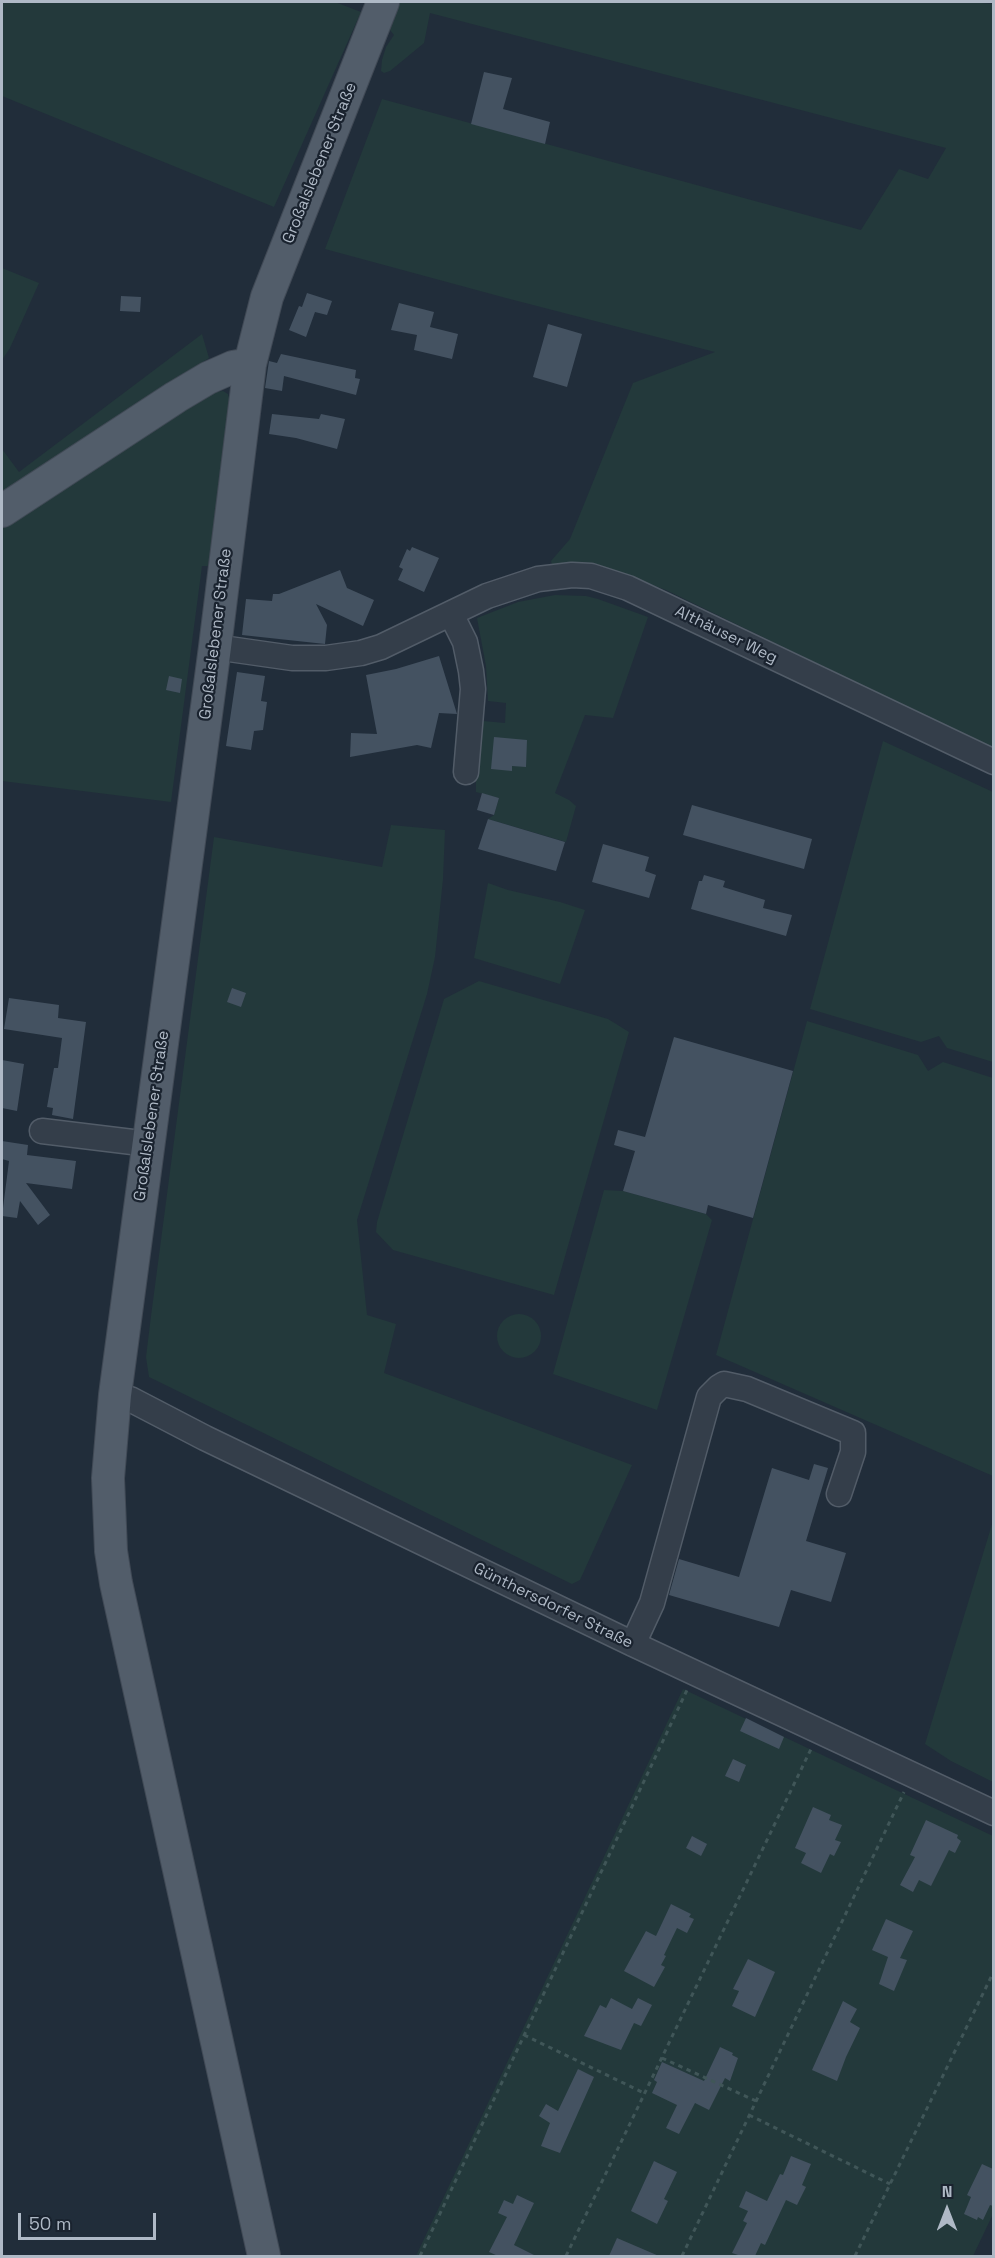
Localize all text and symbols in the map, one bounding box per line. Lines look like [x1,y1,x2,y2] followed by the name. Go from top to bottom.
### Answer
[279,80,361,246] street label: Großalslebener Straße
[196,547,236,721] street label: Großalslebener Straße
[672,602,780,668] street label: Althäuser Weg
[131,1029,173,1203] street label: Großalslebener Straße
[470,1559,636,1653] street label: Günthersdorfer Straße
[917,2180,977,2240] north arrow
[942,2181,952,2202] text: N
[21,2201,159,2239] scale bar
[29,2212,71,2235] text: 50 m

